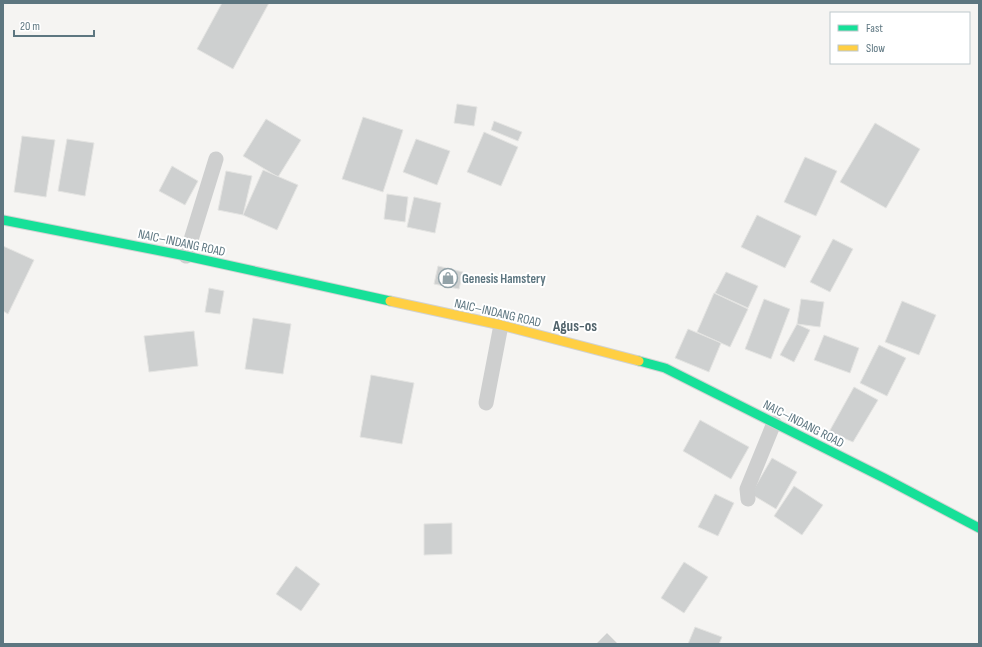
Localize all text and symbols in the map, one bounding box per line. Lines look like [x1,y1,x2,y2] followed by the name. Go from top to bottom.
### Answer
[14,12,94,38] scale bar
[830,12,970,64] legend
[20,19,40,34] text: 20 m
[866,21,883,36] text: Fast
[866,41,885,56] text: Slow
[137,226,227,260] street label: NAIC–INDANG ROAD
[437,267,459,289] shop icon: Genesis Hamstery
[462,271,546,287] place label: Genesis Hamstery
[453,295,543,331] street label: NAIC–INDANG ROAD
[552,317,597,336] district label: Agus-os
[760,397,847,451] street label: NAIC–INDANG ROAD

